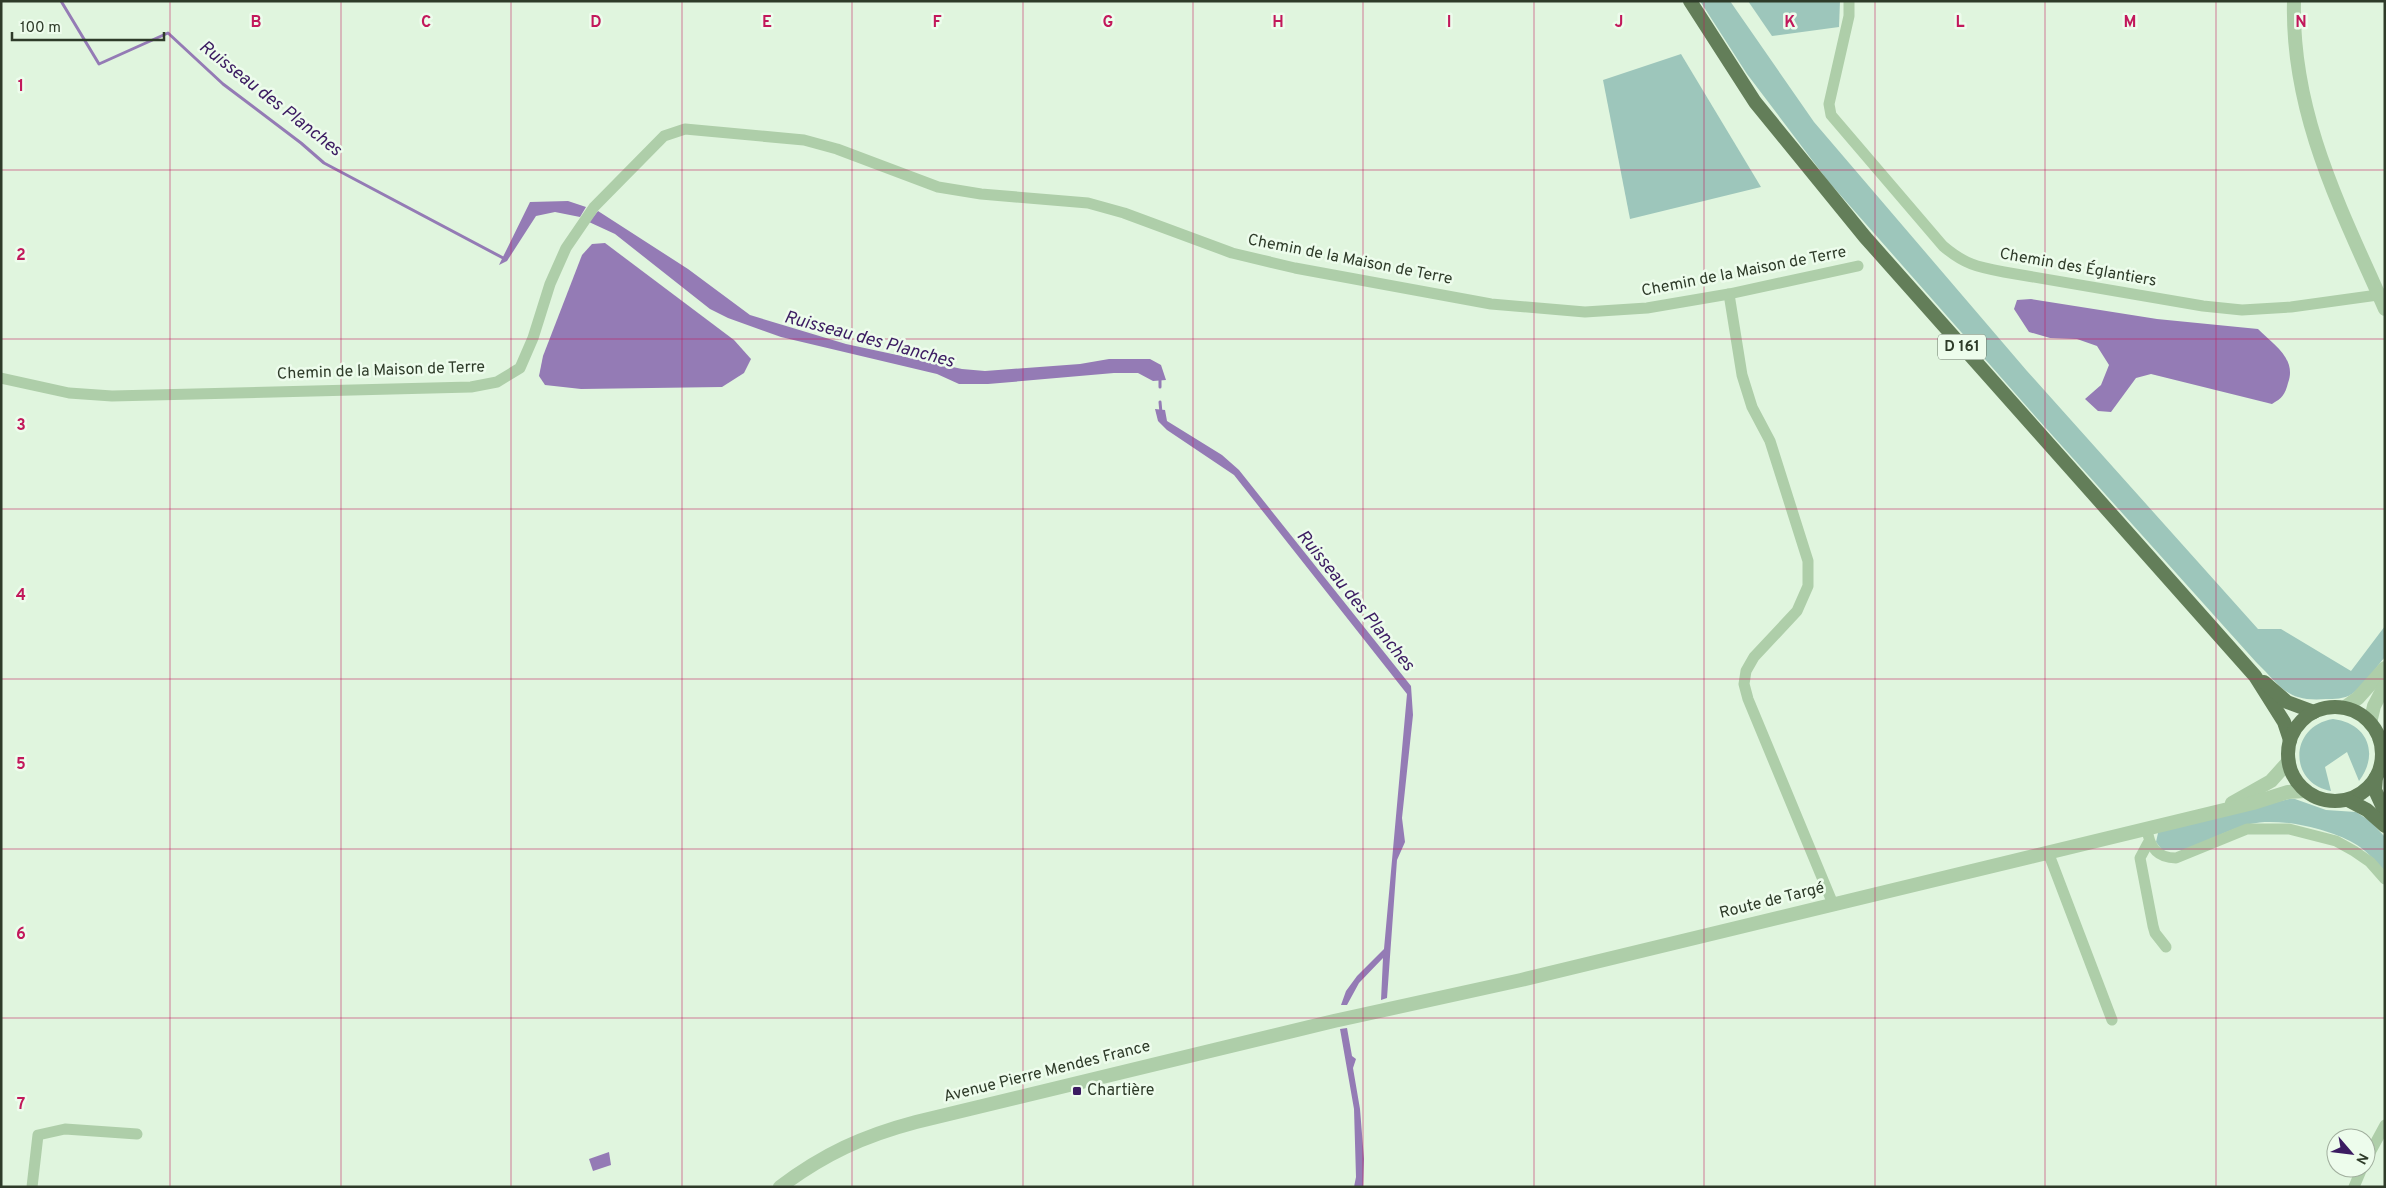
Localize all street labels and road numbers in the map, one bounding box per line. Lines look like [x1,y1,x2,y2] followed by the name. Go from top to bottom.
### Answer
[1246,230,1454,290] street label: Chemin de la Maison de Terre
[1640,242,1848,302] street label: Chemin de la Maison de Terre
[1998,242,2158,292] street label: Chemin des Églantiers
[1938,334,1986,360] road number: D 161
[277,357,485,385] street label: Chemin de la Maison de Terre
[1717,878,1827,924] street label: Route de Targé
[942,1037,1152,1107] street label: Avenue Pierre Mendes France

